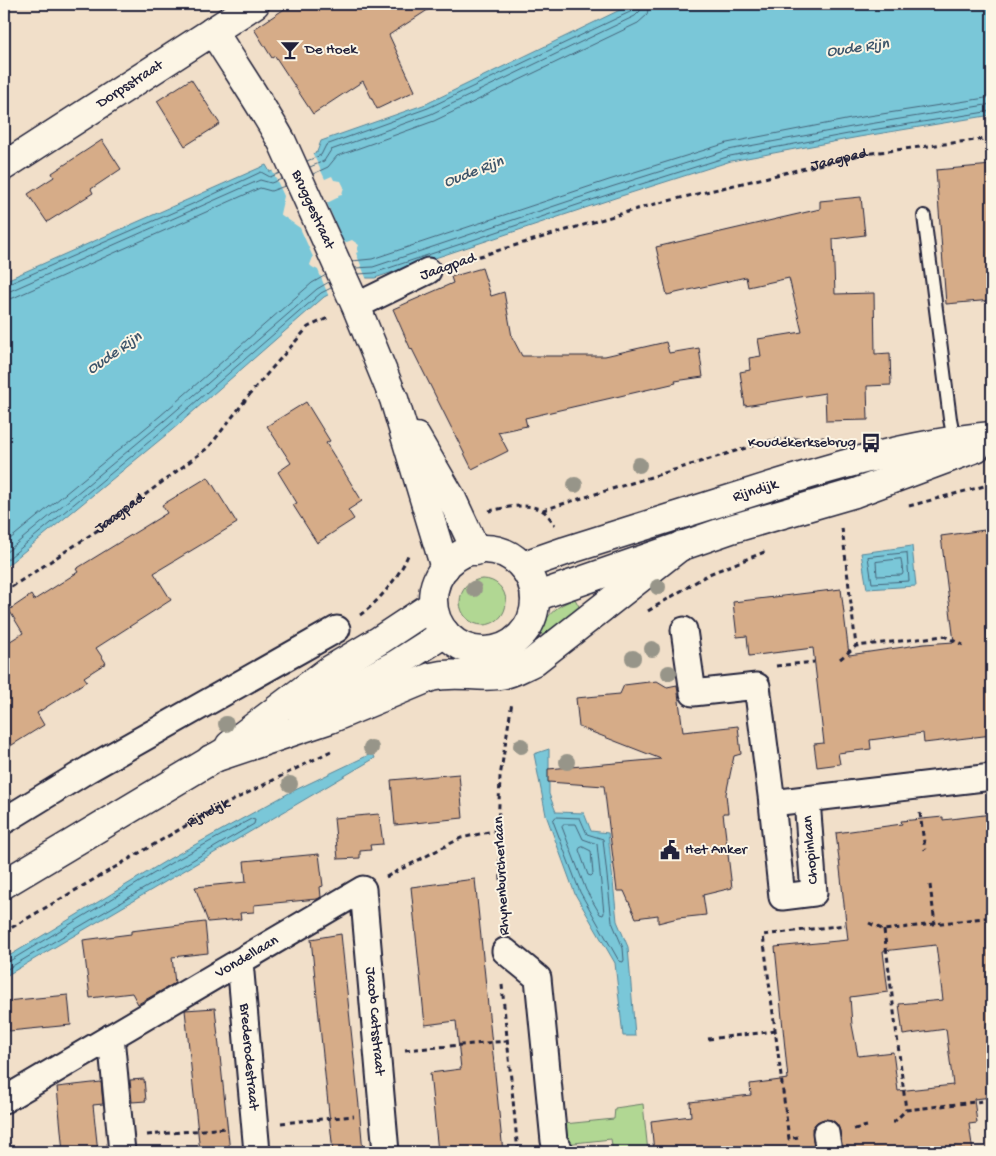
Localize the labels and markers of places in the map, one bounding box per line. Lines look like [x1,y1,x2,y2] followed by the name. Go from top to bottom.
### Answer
[279,39,301,61] bar icon: De Hoek
[304,41,358,59] place label: De Hoek
[860,432,882,454] bus stop icon: Koudekerksebrug
[748,434,856,452] place label: Koudekerksebrug
[659,839,681,861] public building icon: Het Anker
[685,841,748,859] place label: Het Anker

